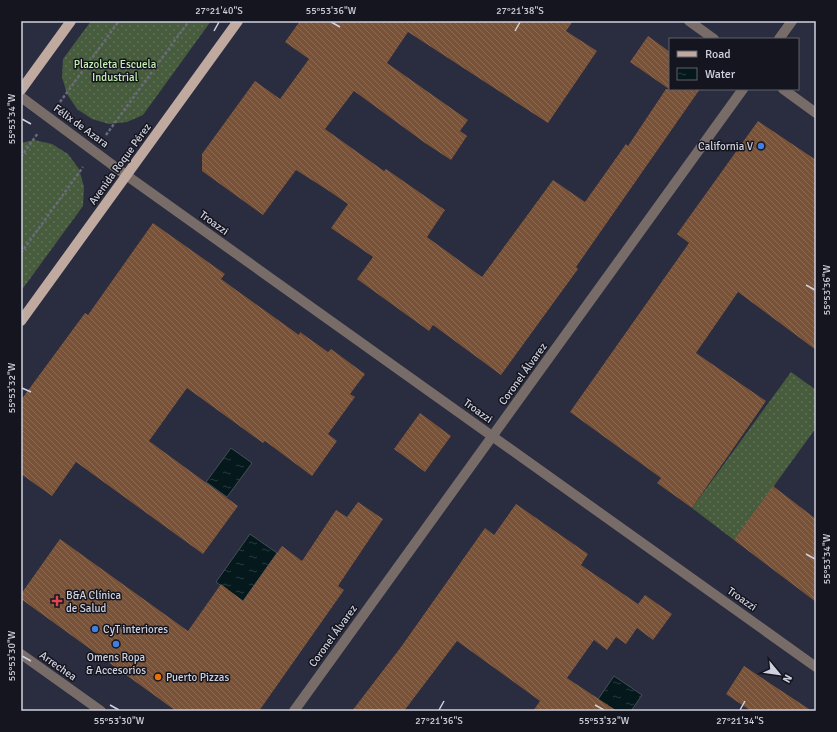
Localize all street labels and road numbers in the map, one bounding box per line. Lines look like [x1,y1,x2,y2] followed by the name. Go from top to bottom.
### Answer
[51,102,111,151] street label: Félix de Azara
[86,121,154,207] street label: Avenida Roque Pérez
[197,208,231,238] street label: Troazzi
[495,340,550,408] street label: Coronel Álvarez
[461,396,495,426] street label: Troazzi
[725,584,759,614] street label: Troazzi
[305,602,360,670] street label: Coronel Álvarez
[37,649,79,684] street label: Arrechea

